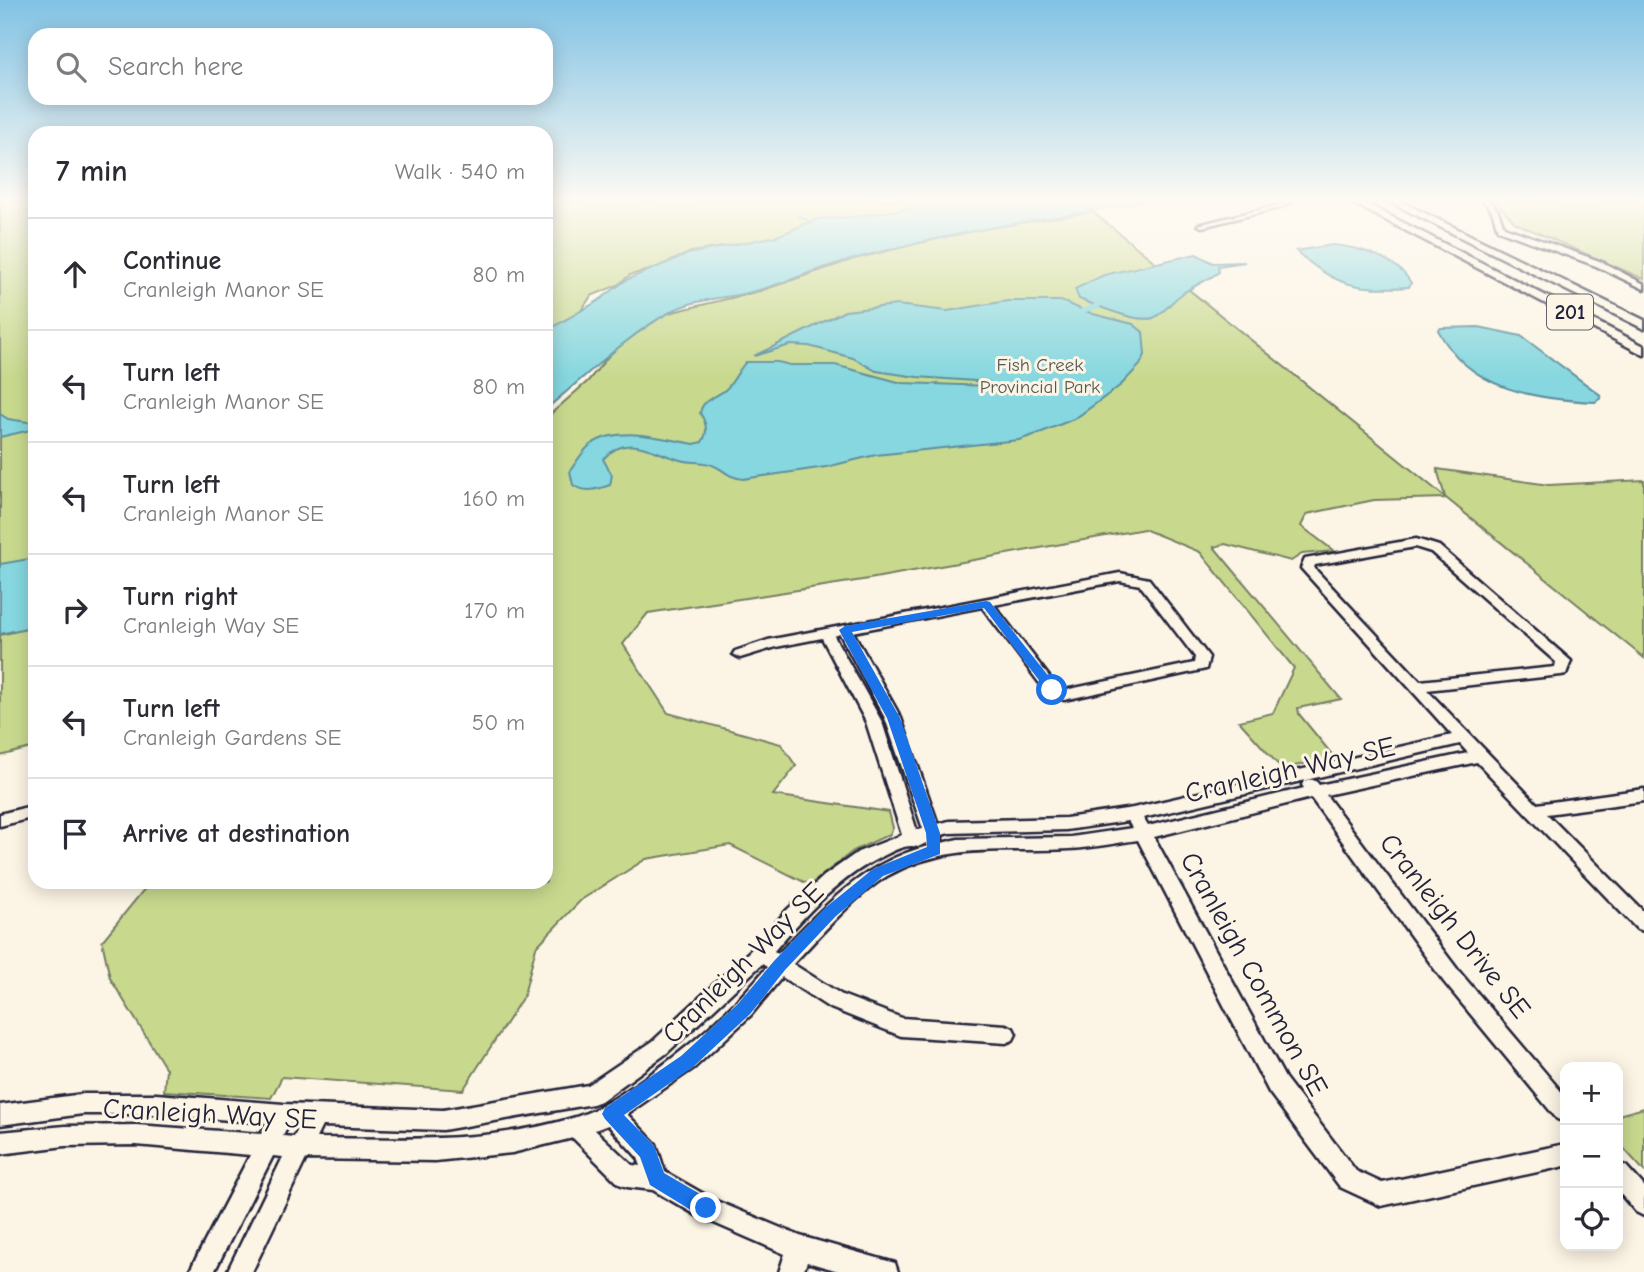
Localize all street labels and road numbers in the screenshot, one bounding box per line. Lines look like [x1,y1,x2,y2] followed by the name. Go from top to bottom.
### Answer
[1547,294,1593,330] road number: 201
[1182,730,1398,810] street label: Cranleigh Way SE
[1373,827,1537,1025] street label: Cranleigh Drive SE
[1174,847,1334,1101] street label: Cranleigh Common SE
[656,876,830,1050] street label: Cranleigh Way SE
[102,1092,318,1136] street label: Cranleigh Way SE

